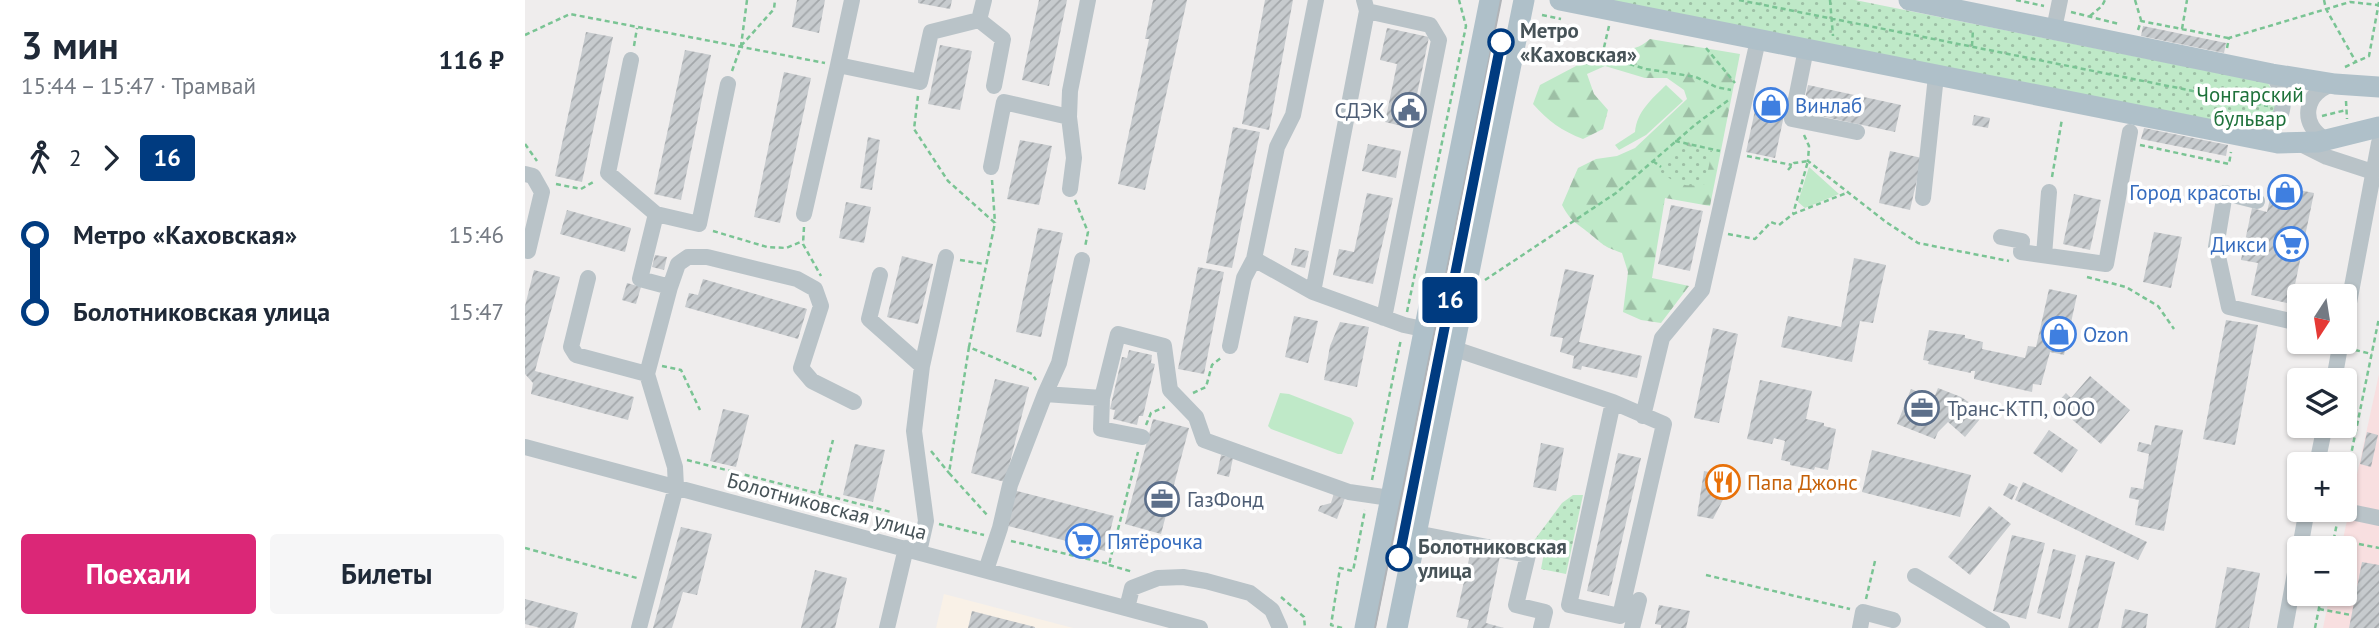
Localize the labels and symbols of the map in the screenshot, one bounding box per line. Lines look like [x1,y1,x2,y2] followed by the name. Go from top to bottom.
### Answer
[1520,17,1637,68] place label: Метро «Каховская»
[1488,29,1514,55] marker: Метро «Каховская»
[2196,81,2304,132] park label: Чонгарский бульвар
[1752,86,1790,124] shop icon: Винлаб
[1390,91,1428,129] public building icon: СДЭК
[1795,92,1862,119] place label: Винлаб
[1334,97,1385,124] place label: СДЭК
[2266,173,2304,211] shop icon: Город красоты
[2129,179,2261,206] place label: Город красоты
[2272,225,2310,263] supermarket icon: Дикси
[2211,231,2267,258] place label: Дикси
[1419,277,1481,323] line badge: 16
[2287,284,2357,354] north arrow
[2040,315,2078,353] shop icon: Ozon
[2083,321,2129,348] place label: Ozon
[1903,389,1941,427] office icon: Транс-КТП, ООО
[1947,395,2095,422] place label: Транс-КТП, ООО
[1704,463,1742,501] restaurant icon: Папа Джонс
[724,466,930,546] street label: Болотниковская улица
[1747,469,1858,496] place label: Папа Джонс
[1143,480,1181,518] office icon: ГазФонд
[1187,486,1264,513] place label: ГазФонд
[1064,522,1102,560] supermarket icon: Пятёрочка
[1107,528,1203,555] place label: Пятёрочка
[1417,533,1567,584] place label: Болотниковская улица
[1386,545,1412,571] marker: Болотниковская улица

